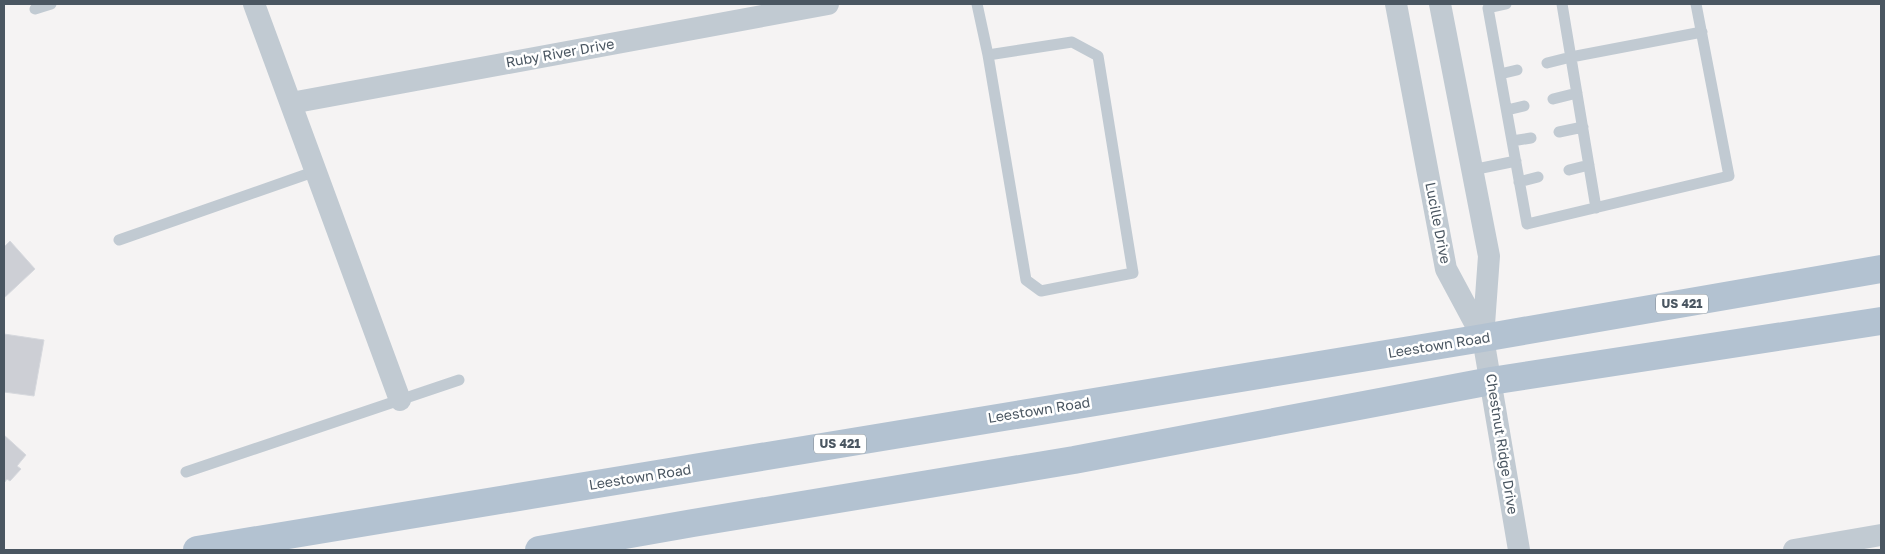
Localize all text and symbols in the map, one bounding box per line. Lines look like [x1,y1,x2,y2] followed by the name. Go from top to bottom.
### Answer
[504,35,616,70] street label: Ruby River Drive
[1422,181,1455,265] street label: Lucille Drive
[1656,294,1708,314] road number: US 421
[1387,328,1491,361] street label: Leestown Road
[1483,372,1522,516] street label: Chestnut Ridge Drive
[987,393,1091,426] street label: Leestown Road
[814,434,866,454] road number: US 421
[588,460,692,493] street label: Leestown Road

